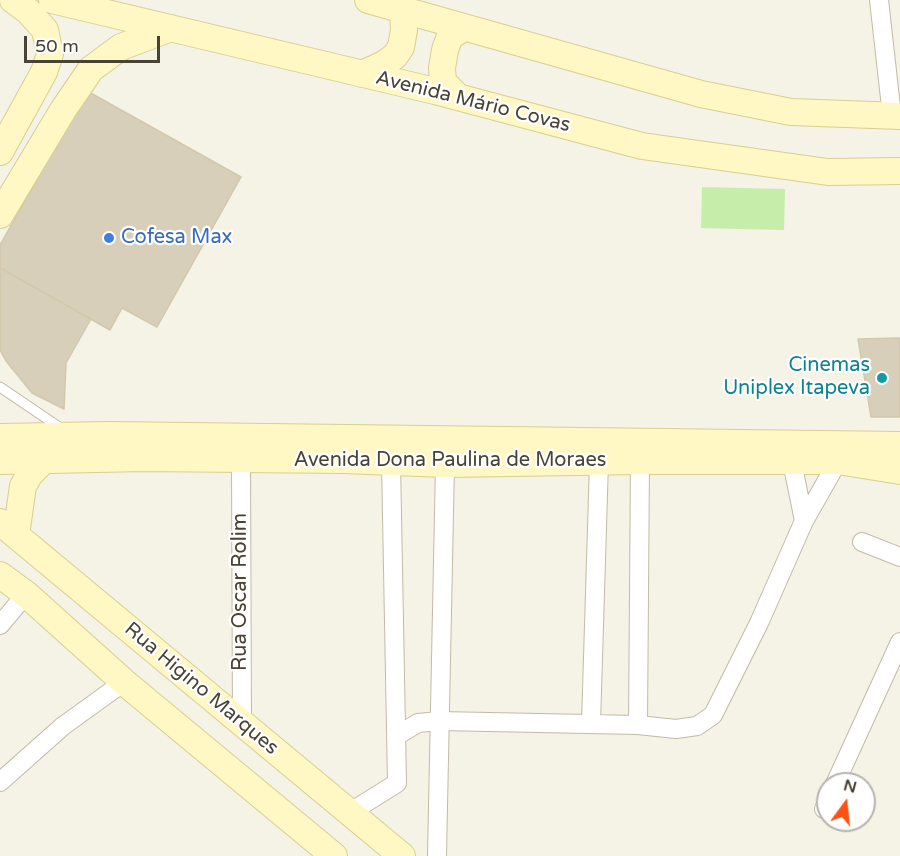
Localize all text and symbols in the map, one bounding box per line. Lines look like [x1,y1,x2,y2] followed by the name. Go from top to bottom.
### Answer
[27,24,164,62] scale bar
[35,35,79,57] text: 50 m
[373,66,573,138] street label: Avenida Mário Covas
[121,226,232,250] place label: Cofesa Max
[102,231,116,245] marker: Cofesa Max
[723,354,870,401] place label: Cinemas Uniplex Itapeva
[875,371,889,385] marker: Cinemas Uniplex Itapeva
[294,449,606,473] street label: Avenida Dona Paulina de Moraes
[229,513,253,671] street label: Rua Oscar Rolim
[119,618,283,760] street label: Rua Higino Marques
[816,772,876,832] north arrow
[841,775,859,798] text: N

